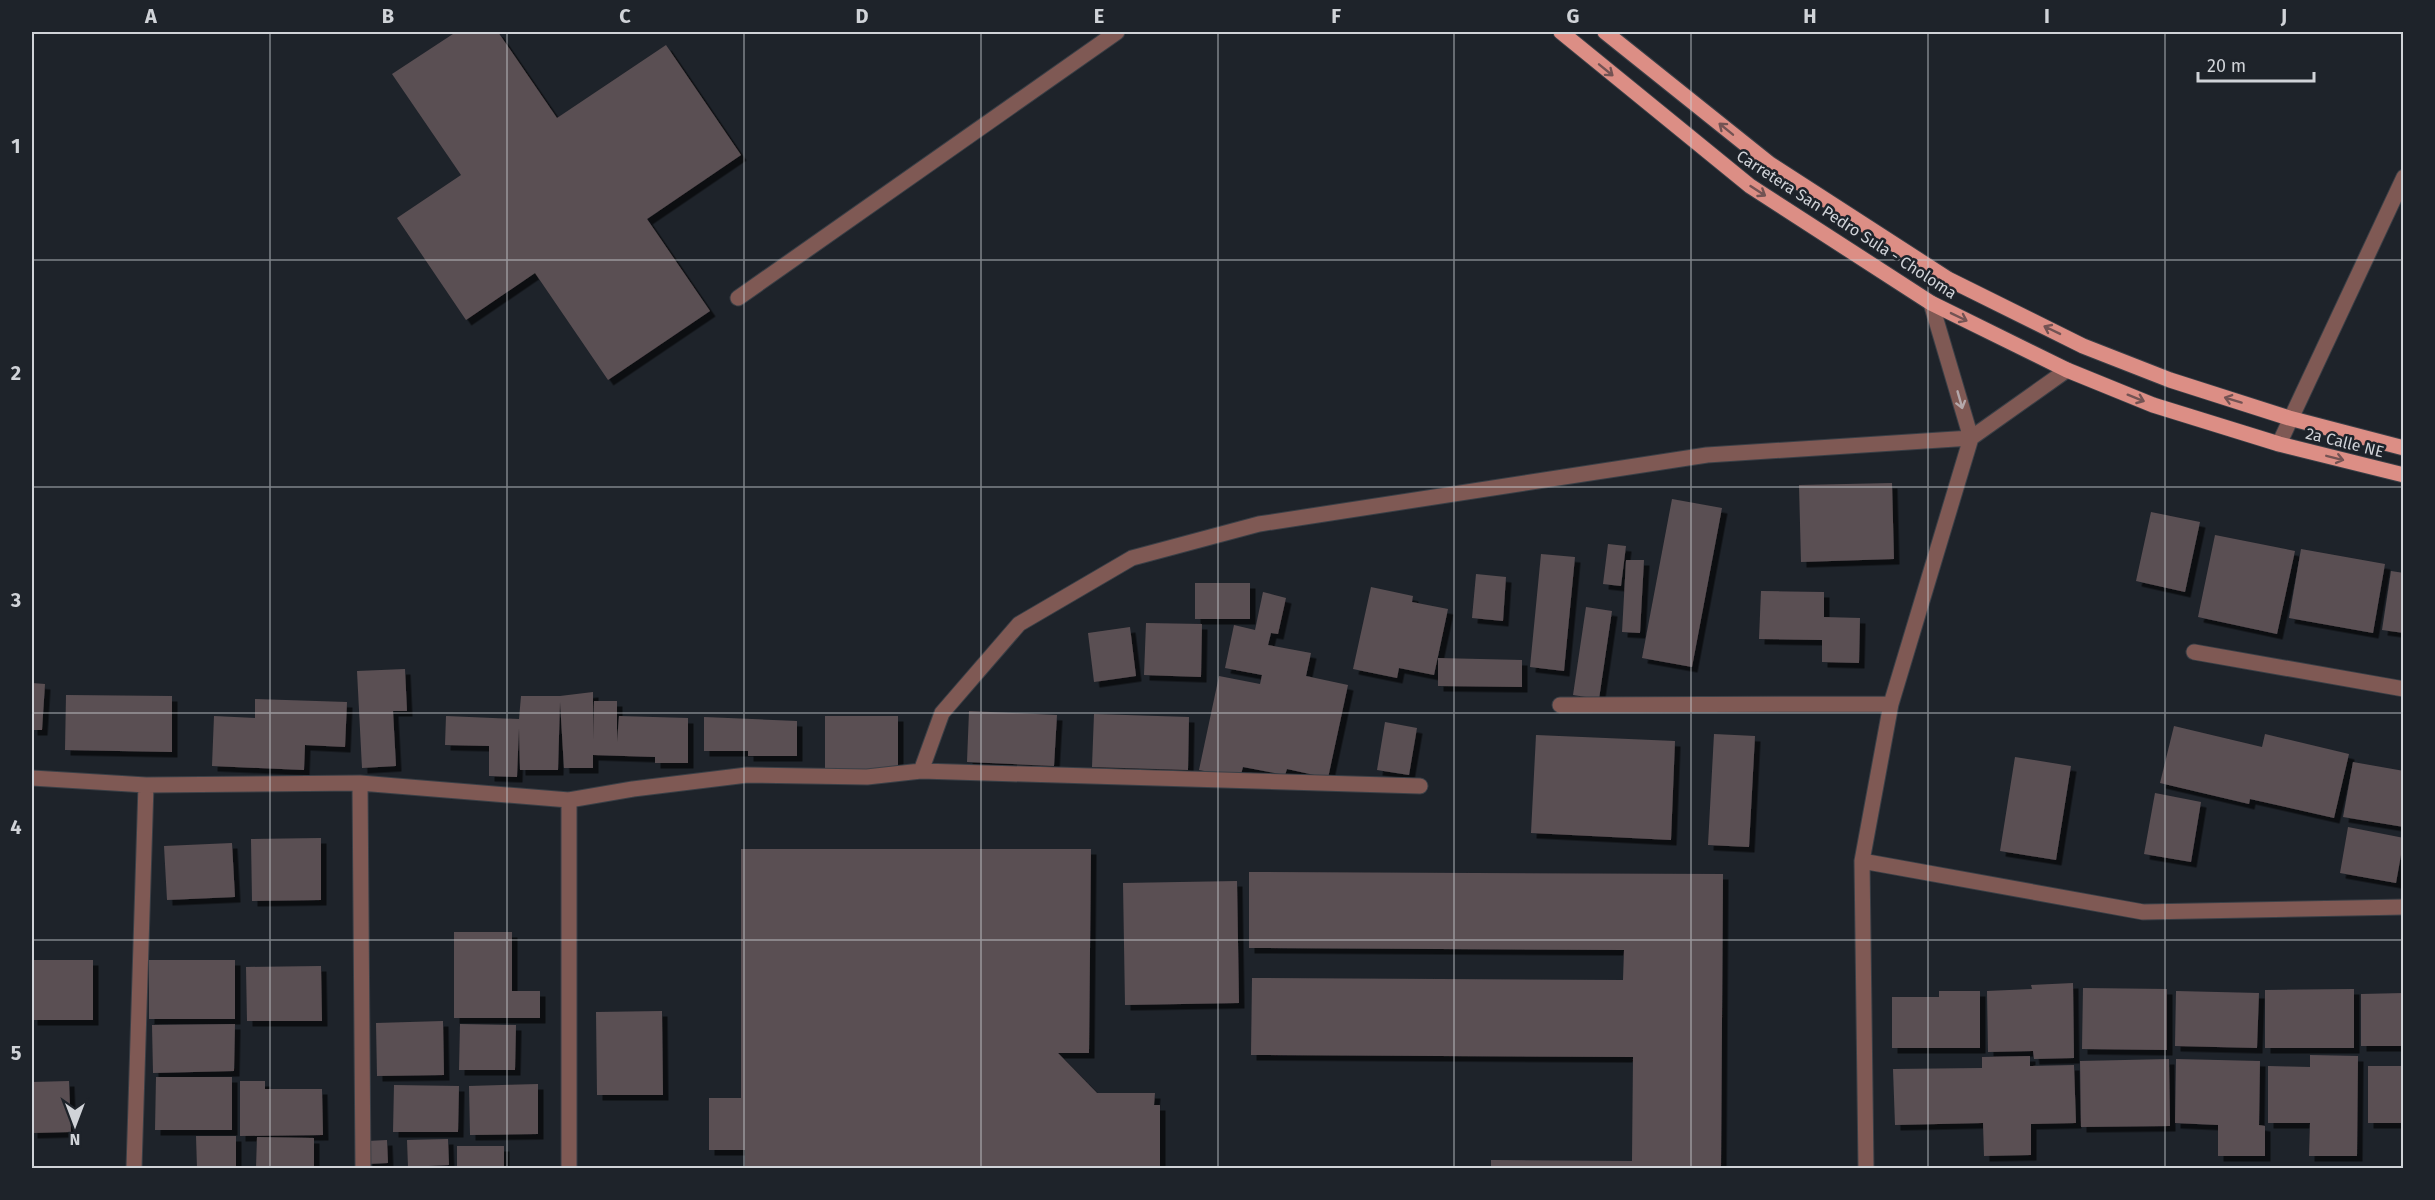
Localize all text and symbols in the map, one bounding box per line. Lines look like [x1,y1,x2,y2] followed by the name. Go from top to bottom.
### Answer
[144,4,158,28] text: A
[382,4,394,28] text: B
[619,4,631,28] text: C
[855,4,869,28] text: D
[1094,4,1104,28] text: E
[1331,4,1341,28] text: F
[1567,4,1579,28] text: G
[1803,4,1817,28] text: H
[2044,4,2050,28] text: I
[2280,4,2287,28] text: J
[2198,45,2314,83] scale bar
[2207,55,2246,77] text: 20 m
[1598,63,1614,76] one-way arrow
[1718,122,1734,135] one-way arrow
[11,134,21,158] text: 1
[1733,146,1960,303] street label: Carretera San Pedro Sula - Choloma
[1749,185,1766,197] one-way arrow
[1949,312,1967,323] one-way arrow
[2043,324,2061,336] one-way arrow
[11,361,21,385] text: 2
[1955,390,1966,409] one-way arrow
[2126,393,2145,404] one-way arrow
[2224,394,2243,405] one-way arrow
[2304,424,2386,461] street label: 2a Calle NE
[2326,453,2345,465] one-way arrow
[10,588,21,612] text: 3
[10,815,22,839] text: 4
[11,1041,22,1065] text: 5
[45,1095,105,1155] north arrow
[70,1130,80,1149] text: N

